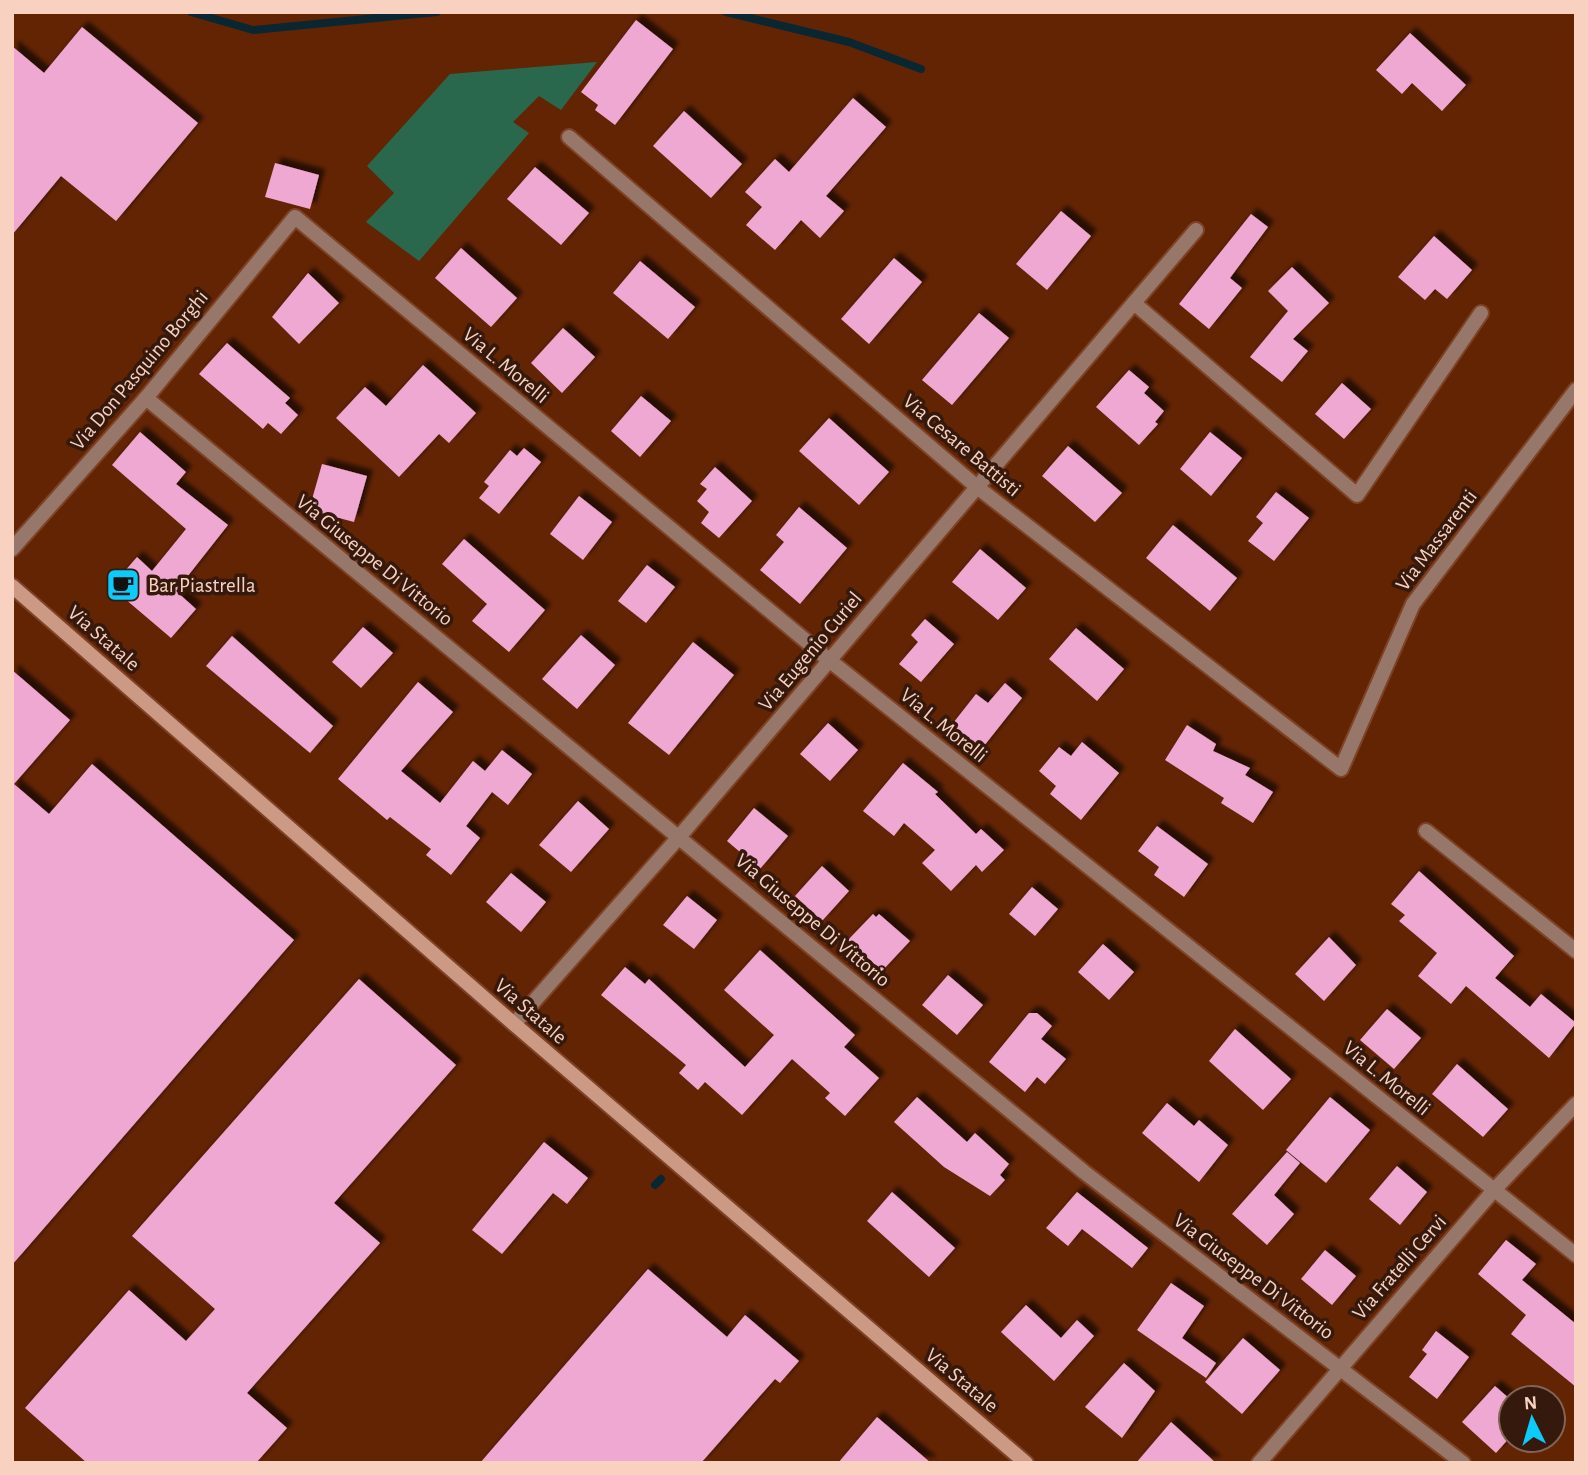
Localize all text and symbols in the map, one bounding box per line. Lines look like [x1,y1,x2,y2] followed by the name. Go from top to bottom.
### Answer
[67,287,212,454] street label: Via Don Pasquino Borghi
[459,324,553,407] street label: Via L. Morelli
[899,390,1025,501] street label: Via Cesare Battisti
[1392,486,1481,595] street label: Via Massarenti
[292,491,457,630] street label: Via Giuseppe Di Vittorio
[104,566,142,604] cafe icon: Bar Piastrella
[148,575,256,596] place label: Bar Piastrella
[755,588,866,715] street label: Via Eugenio Curiel
[64,602,144,675] street label: Via Statale
[896,684,991,767] street label: Via L. Morelli
[731,850,894,991] street label: Via Giuseppe Di Vittorio
[491,975,571,1048] street label: Via Statale
[1339,1037,1434,1120] street label: Via L. Morelli
[1170,1209,1338,1343] street label: Via Giuseppe Di Vittorio
[1349,1211,1450,1324] street label: Via Fratelli Cervi
[921,1344,1002,1417] street label: Via Statale
[1497,1384,1567,1454] north arrow
[1523,1394,1538,1414] text: N

